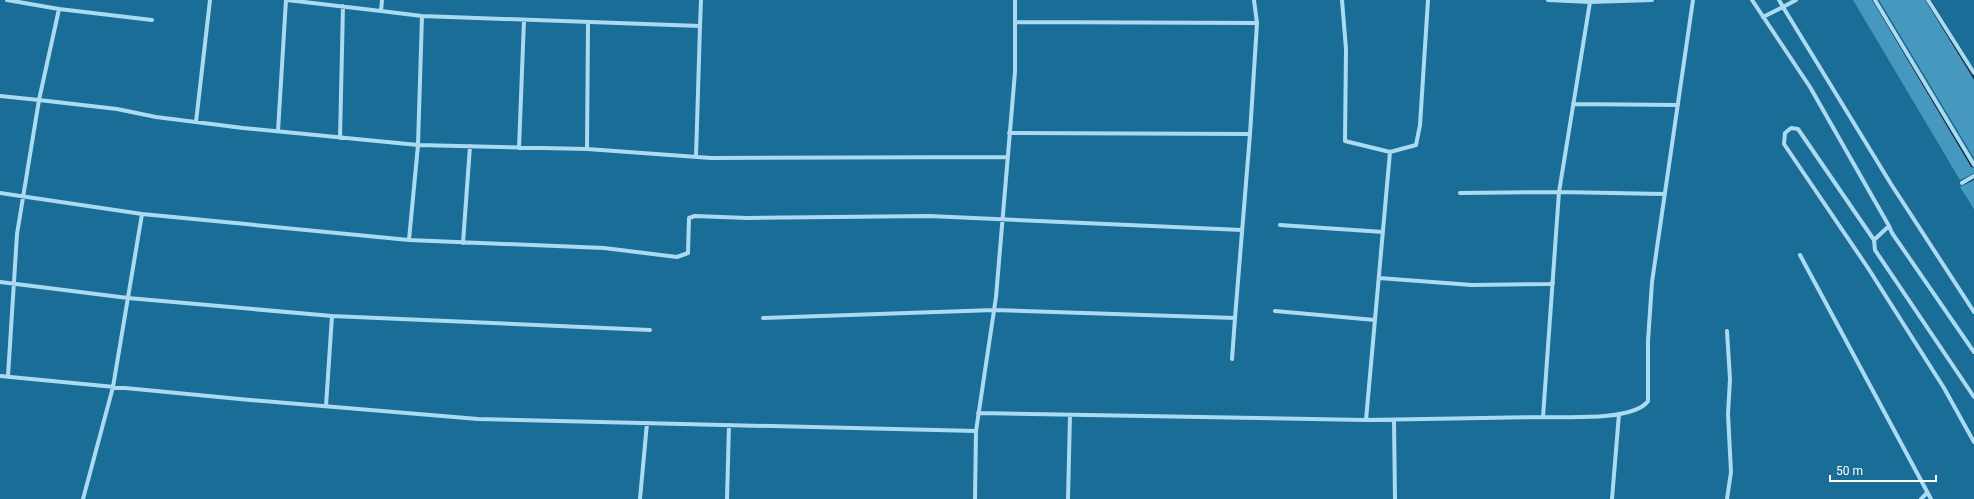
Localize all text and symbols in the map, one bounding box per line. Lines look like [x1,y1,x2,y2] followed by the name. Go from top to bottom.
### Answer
[1830,457,1936,483] scale bar
[1836,464,1863,478] text: 50 m

